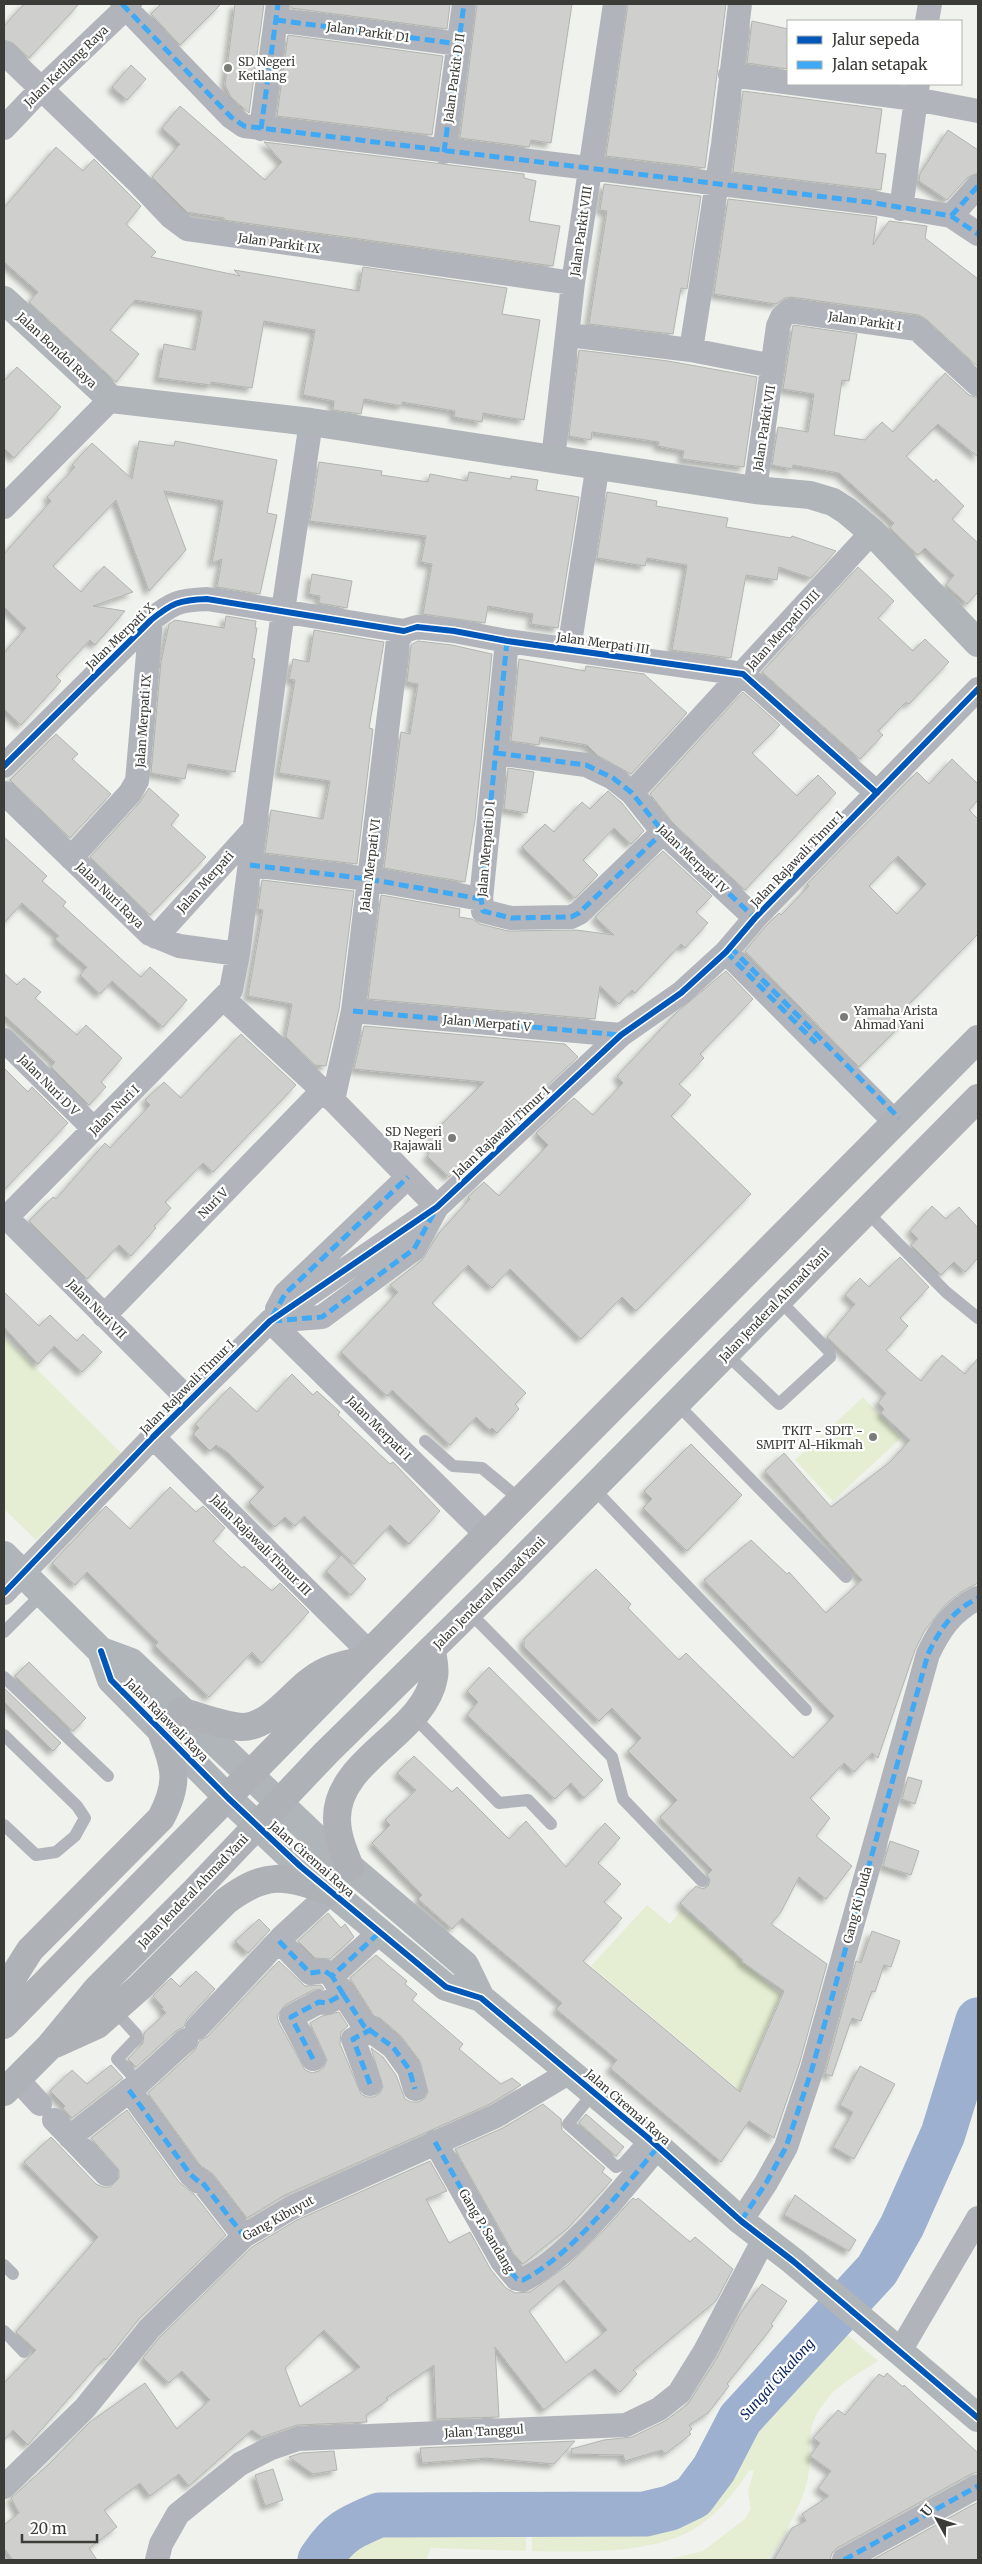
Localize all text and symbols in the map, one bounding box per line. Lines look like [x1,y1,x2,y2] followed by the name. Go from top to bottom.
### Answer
[325,19,411,45] street label: Jalan Parkit D1
[787,20,962,85] legend
[20,22,111,111] street label: Jalan Ketilang Raya
[831,30,919,49] text: Jalur sepeda
[440,32,468,125] street label: Jalan Parkit D II
[238,54,295,83] place label: SD Negeri Ketilang
[831,55,928,74] text: Jalan setapak
[222,62,234,74] marker: SD Negeri Ketilang
[567,185,595,278] street label: Jalan Parkit VIII
[236,230,321,256] street label: Jalan Parkit IX
[826,308,903,334] street label: Jalan Parkit I
[13,309,100,391] street label: Jalan Bondol Raya
[750,384,778,473] street label: Jalan Parkit VII
[742,587,823,674] street label: Jalan Merpati DIII
[82,599,158,673] street label: Jalan Merpati X
[555,629,651,657] street label: Jalan Merpati III
[132,673,154,769] street label: Jalan Merpati IX
[474,800,498,899] street label: Jalan Merpati D I
[747,808,847,911] street label: Jalan Rajawali Timur I
[357,818,383,913] street label: Jalan Merpati VI
[654,821,732,897] street label: Jalan Merpati IV
[173,848,237,917] street label: Jalan Merpati
[72,858,147,931] street label: Jalan Nuri Raya
[853,1003,938,1032] place label: Yamaha Arista Ahmad Yani
[838,1011,850,1023] marker: Yamaha Arista Ahmad Yani
[441,1012,533,1034] street label: Jalan Merpati V
[15,1051,83,1119] street label: Jalan Nuri D V
[85,1082,142,1139] street label: Jalan Nuri I
[449,1083,553,1182] street label: Jalan Rajawali Timur I
[385,1124,442,1153] place label: SD Negeri Rajawali
[446,1132,458,1144] marker: SD Negeri Rajawali
[195,1184,232,1221] street label: Nuri V
[715,1245,832,1366] street label: Jalan Jenderal Ahmad Yani
[64,1276,130,1342] street label: Jalan Nuri VII
[136,1337,237,1438] street label: Jalan Rajawali Timur I
[343,1392,414,1463] street label: Jalan Merpati I
[756,1423,863,1452] place label: TKIT - SDIT - SMPIT Al-Hikmah
[867,1431,879,1443] marker: TKIT - SDIT - SMPIT Al-Hikmah
[207,1491,314,1598] street label: Jalan Rajawali Timur III
[429,1534,548,1653] street label: Jalan Jenderal Ahmad Yani
[122,1675,212,1765] street label: Jalan Rajawali Raya
[266,1817,358,1900] street label: Jalan Ciremai Raya
[134,1831,251,1952] street label: Jalan Jenderal Ahmad Yani
[840,1864,875,1945] street label: Gang Ki Duda
[582,2065,674,2148] street label: Jalan Ciremai Raya
[456,2186,518,2276] street label: Gang P. Sandang
[240,2192,317,2244] street label: Gang Kibuyut
[736,2334,818,2423] water label: Sungai Cikalong
[443,2421,525,2441] street label: Jalan Tanggul
[912,2494,962,2544] north arrow
[917,2500,938,2520] text: U
[22,2512,98,2544] scale bar
[30,2519,67,2538] text: 20 m

